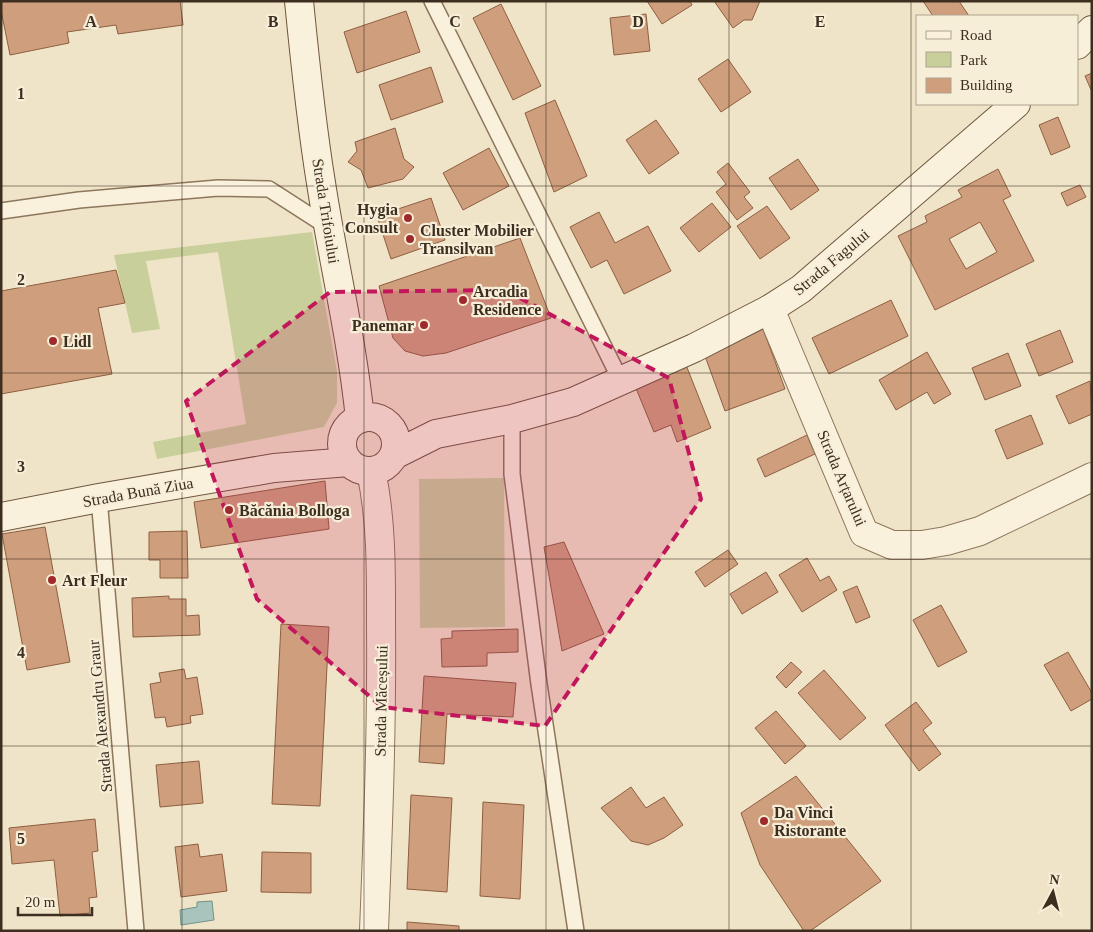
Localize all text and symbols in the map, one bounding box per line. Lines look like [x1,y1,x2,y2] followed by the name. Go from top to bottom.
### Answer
[85,13,97,30] text: A
[268,13,279,30] text: B
[449,13,461,30] text: C
[632,13,644,30] text: D
[815,13,825,30] text: E
[916,15,1078,105] legend
[960,27,992,43] text: Road
[960,52,988,68] text: Park
[960,77,1013,93] text: Building
[17,85,25,102] text: 1
[309,157,343,265] street label: Strada Trifoiului
[345,201,399,236] place label: Hygia Consult
[402,212,414,224] marker: Hygia Consult
[420,222,534,257] place label: Cluster Mobilier Transilvan
[790,225,873,299] street label: Strada Fagului
[404,233,416,245] marker: Cluster Mobilier Transilvan
[17,271,25,288] text: 2
[473,283,541,318] place label: Arcadia Residence
[457,294,469,306] marker: Arcadia Residence
[352,317,414,334] place label: Panemar
[418,319,430,331] marker: Panemar
[63,333,92,350] place label: Lidl
[47,335,59,347] marker: Lidl
[813,427,870,529] street label: Strada Arțarului
[17,458,25,475] text: 3
[81,474,195,510] street label: Strada Bună Ziua
[239,502,350,520] place label: Băcănia Bolloga
[223,504,235,516] marker: Băcănia Bolloga
[62,572,127,589] place label: Art Fleur
[46,574,58,586] marker: Art Fleur
[85,638,115,793] street label: Strada Alexandru Graur
[17,644,25,661] text: 4
[372,645,391,757] street label: Strada Măceșului
[774,804,846,839] place label: Da Vinci Ristorante
[758,815,770,827] marker: Da Vinci Ristorante
[17,830,25,847] text: 5
[1028,867,1078,917] north arrow
[1049,872,1060,888] text: N
[18,884,91,916] scale bar
[25,894,56,910] text: 20 m

